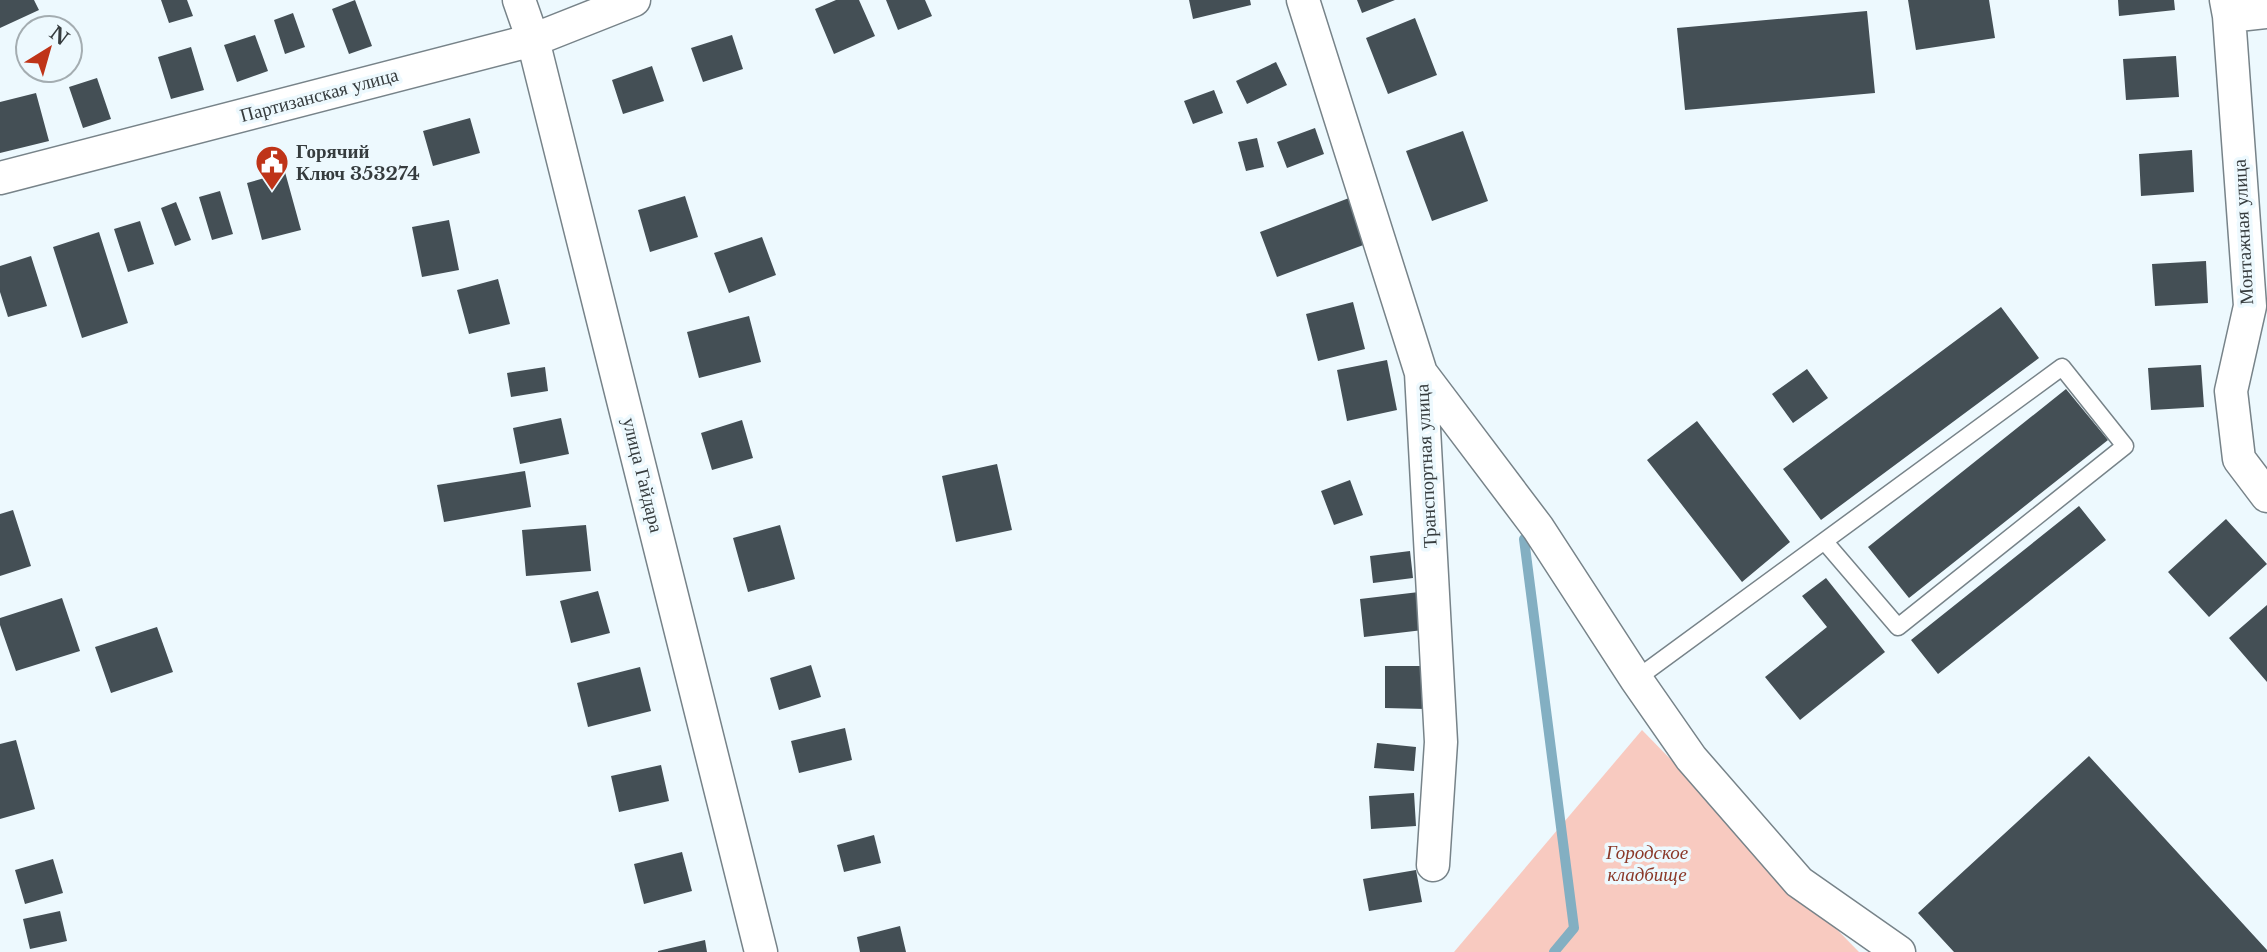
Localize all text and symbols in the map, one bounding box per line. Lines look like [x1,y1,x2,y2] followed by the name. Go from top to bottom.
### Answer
[14,14,84,84] north arrow
[45,21,73,50] text: N
[237,63,401,127] street label: Партизанская улица
[296,140,420,185] place label: Горячий Ключ 353274
[253,143,291,192] public building icon: Горячий Ключ 353274
[2228,158,2258,305] street label: Монтажная улица
[1410,383,1442,549] street label: Транспортная улица
[618,415,669,535] street label: улица Гайдара
[1605,841,1688,886] park label: Городское кладбище

